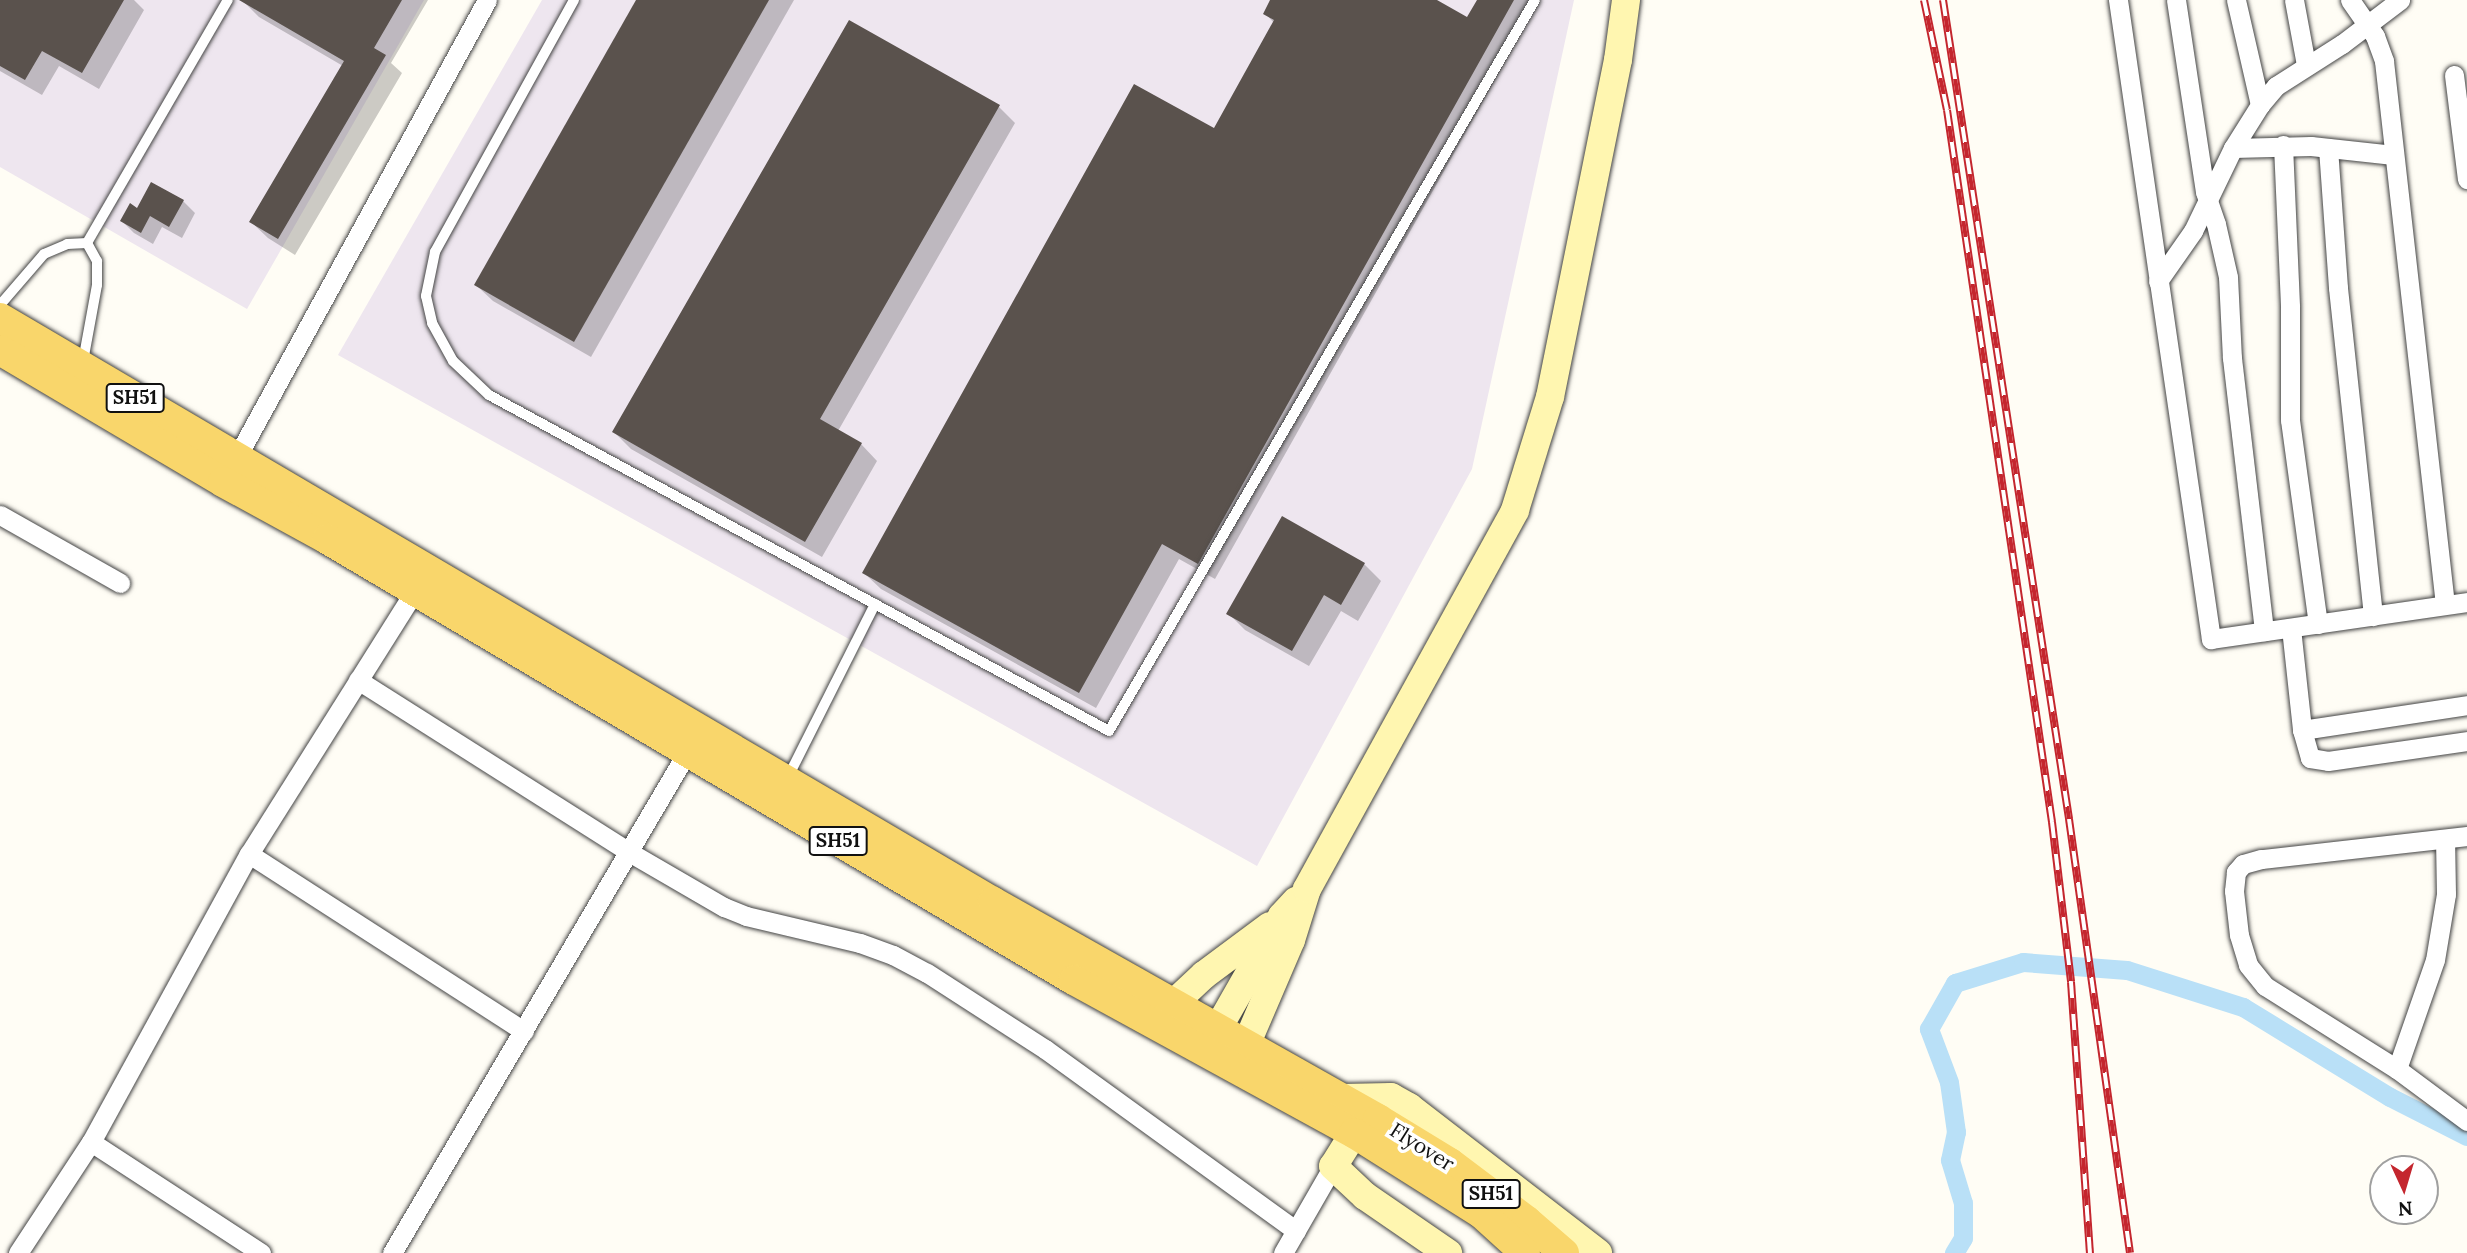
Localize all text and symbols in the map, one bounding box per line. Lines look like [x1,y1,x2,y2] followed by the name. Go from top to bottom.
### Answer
[105,382,165,414] road number: SH51
[808,826,868,856] road number: SH51
[1385,1117,1459,1177] street label: Flyover
[2369,1155,2439,1225] north arrow
[1461,1178,1521,1210] road number: SH51
[2397,1196,2413,1221] text: N

